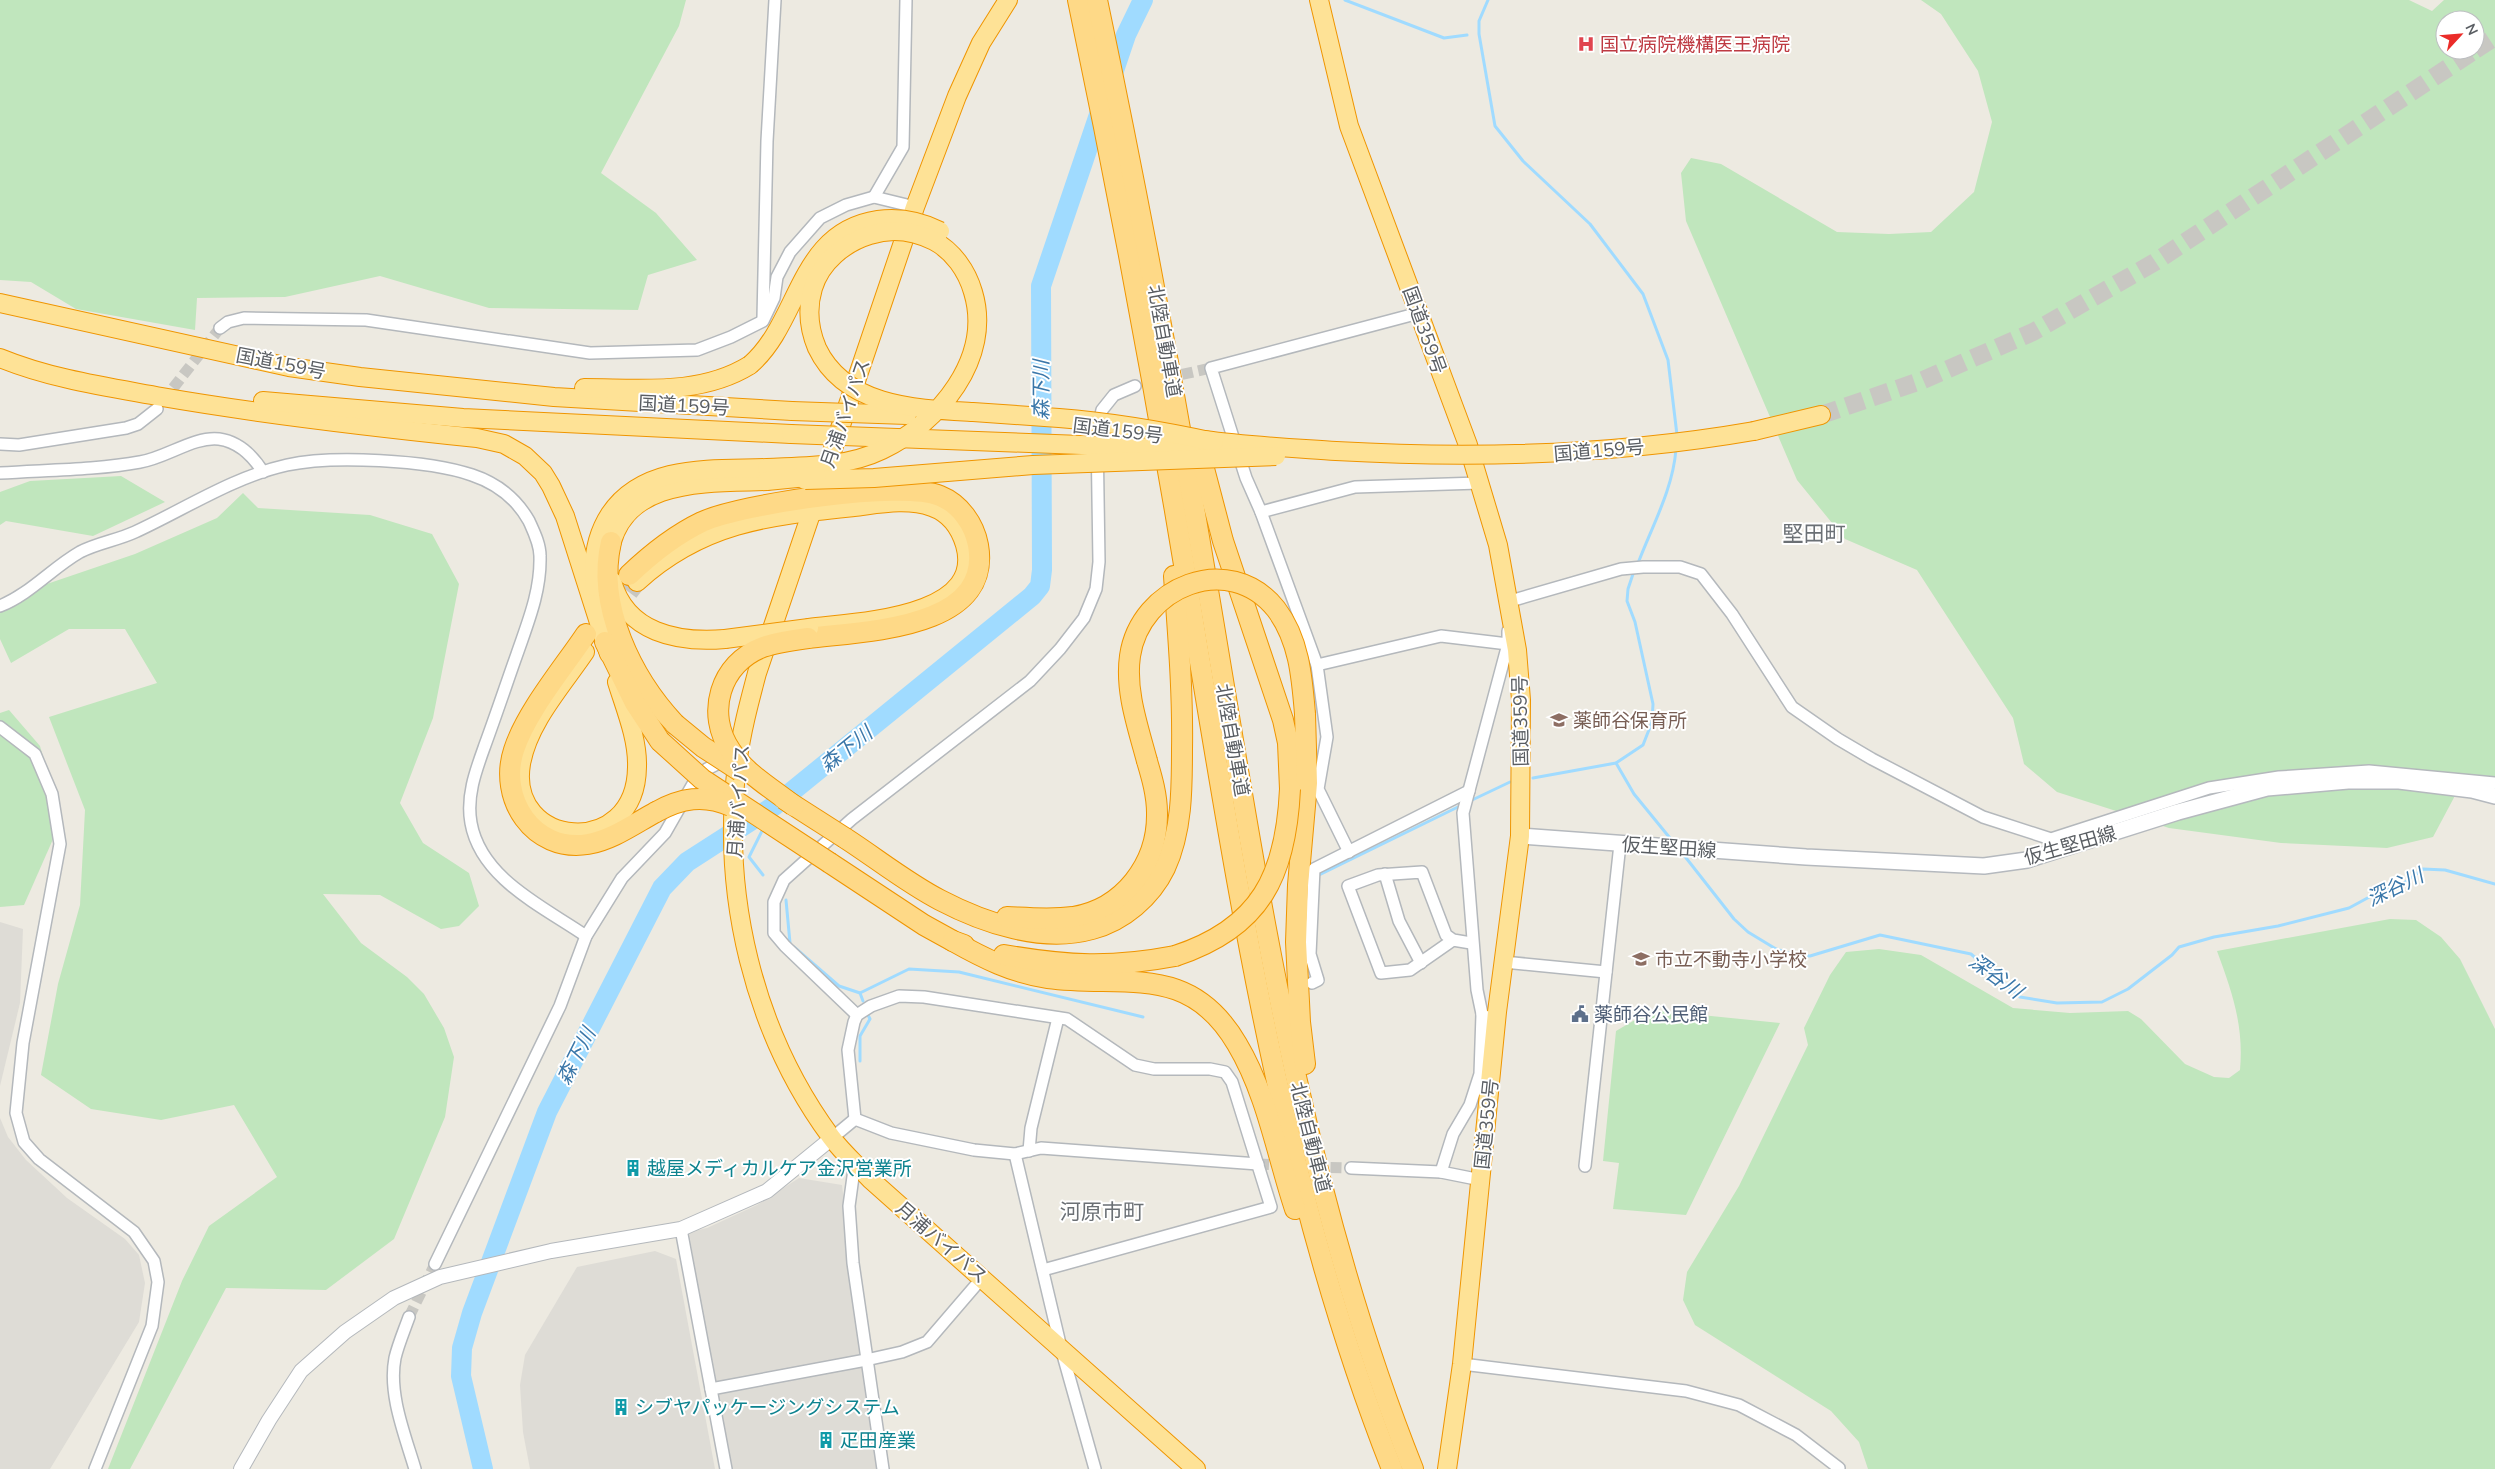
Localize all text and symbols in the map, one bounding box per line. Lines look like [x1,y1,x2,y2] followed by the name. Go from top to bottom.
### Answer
[2435,10,2485,60] north arrow
[2461,21,2482,38] text: N
[1600,32,1790,56] place label: 国立病院機構医王病院
[1576,34,1596,54] hospital icon: 国立病院機構医王病院
[1143,283,1187,399] street label: 北陸自動車道
[1398,283,1452,377] street label: 国道359号
[234,343,328,383] street label: 国道159号
[815,355,875,471] street label: 月浦バイパス
[1028,358,1053,420] water label: 森下川
[638,391,730,419] street label: 国道159号
[1071,413,1165,447] street label: 国道159号
[1553,434,1645,466] street label: 国道159号
[1783,520,1846,546] district label: 堅田町
[1507,675,1533,767] street label: 国道359号
[1211,682,1255,798] street label: 北陸自動車道
[1573,708,1687,732] place label: 薬師谷保育所
[1549,710,1569,730] school or university icon: 薬師谷保育所
[815,719,878,777] water label: 森下川
[722,743,754,859] street label: 月浦バイパス
[2021,820,2119,870] street label: 仮生堅田線
[1621,832,1717,862] street label: 仮生堅田線
[2362,861,2429,911] water label: 深谷川
[1655,947,1807,971] place label: 市立不動寺小学校
[1965,948,2030,1005] water label: 深谷川
[1631,949,1651,969] school or university icon: 市立不動寺小学校
[1594,1002,1708,1026] place label: 薬師谷公民館
[1570,1004,1590,1024] public building icon: 薬師谷公民館
[551,1022,601,1088] water label: 森下川
[1469,1077,1503,1171] street label: 国道359号
[1286,1079,1336,1195] street label: 北陸自動車道
[647,1156,912,1180] place label: 越屋メディカルケア金沢営業所
[623,1158,643,1178] building icon: 越屋メディカルケア金沢営業所
[891,1196,993,1288] street label: 月浦バイパス
[1060,1198,1144,1224] district label: 河原市町
[635,1395,900,1419] place label: シブヤパッケージングシステム
[611,1397,631,1417] building icon: シブヤパッケージングシステム
[840,1428,916,1452] place label: 疋田産業
[816,1430,836,1450] building icon: 疋田産業

